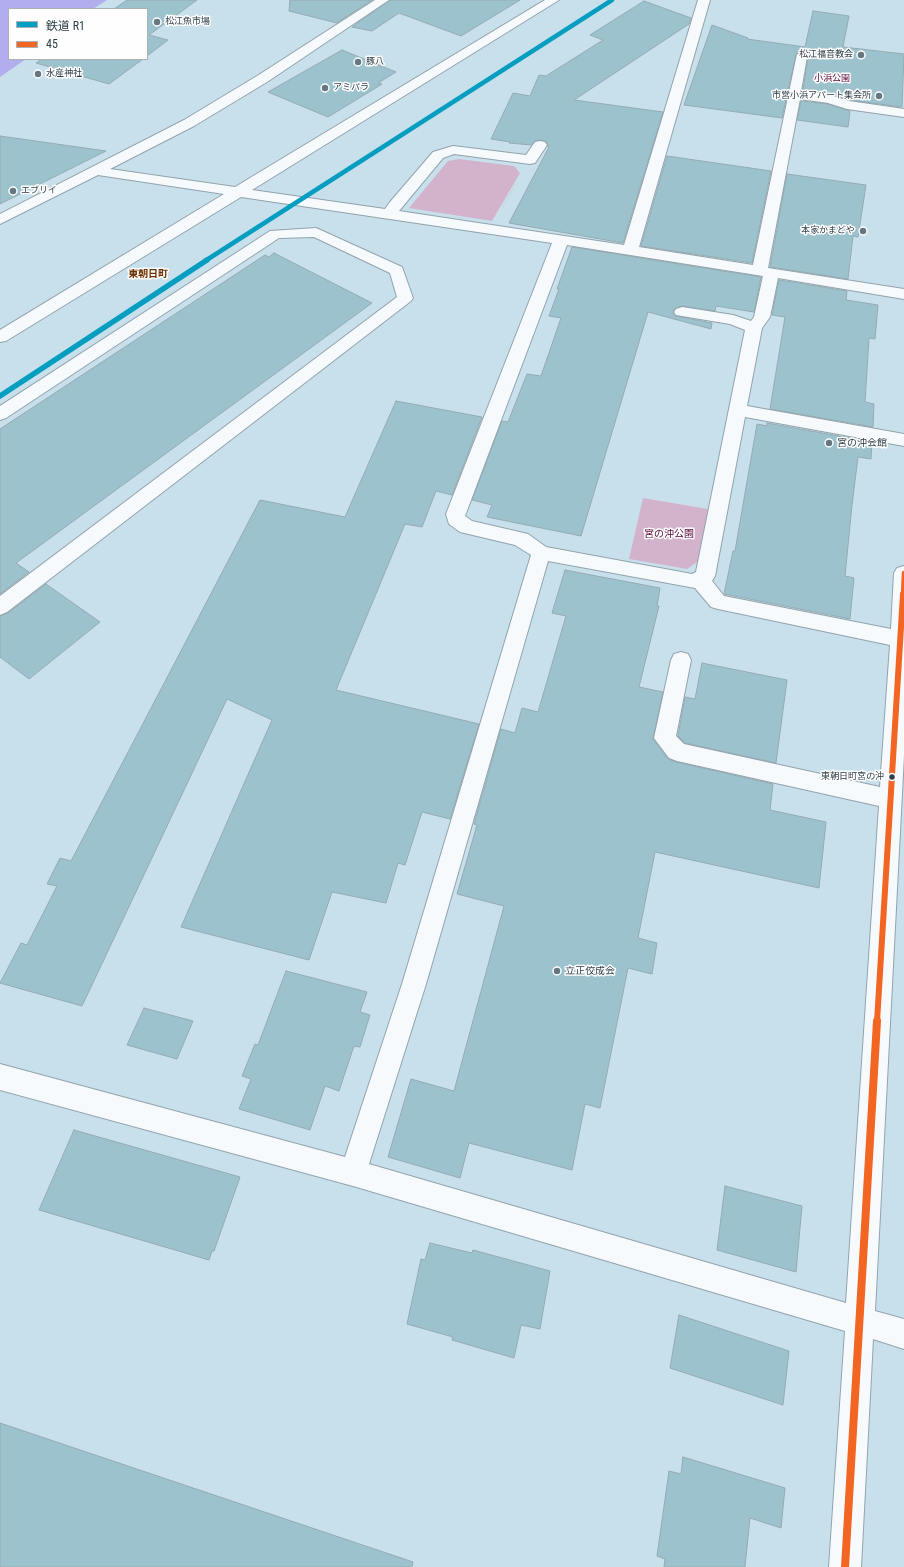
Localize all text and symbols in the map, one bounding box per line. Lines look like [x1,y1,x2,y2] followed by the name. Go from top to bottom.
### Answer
[8,8,148,60] legend
[152,17,162,27] marker: 松江魚市場
[165,17,210,27] place label: 松江魚市場
[46,19,85,33] text: 鉄道 R1
[46,37,58,51] text: 45
[799,50,853,60] place label: 松江福音教会
[856,50,866,60] marker: 松江福音教会
[353,57,363,67] marker: 豚八
[366,57,384,67] place label: 豚八
[33,69,43,79] marker: 水産神社
[46,69,82,79] place label: 水産神社
[814,74,850,84] park label: 小浜公園
[320,83,330,93] marker: アミパラ
[333,83,369,93] place label: アミパラ
[772,91,871,101] place label: 市営小浜アパート集会所
[874,91,884,101] marker: 市営小浜アパート集会所
[8,186,18,196] marker: エブリイ
[21,186,57,196] place label: エブリイ
[801,226,855,236] place label: 本家かまどや
[858,226,868,236] marker: 本家かまどや
[128,268,168,280] district label: 東朝日町
[837,437,887,449] place label: 宮の沖会館
[824,438,834,448] marker: 宮の沖会館
[644,528,694,540] park label: 宮の沖公園
[821,772,884,782] place label: 東朝日町宮の沖
[887,772,897,782] marker: 東朝日町宮の沖
[565,965,615,977] place label: 立正佼成会
[552,966,562,976] marker: 立正佼成会

